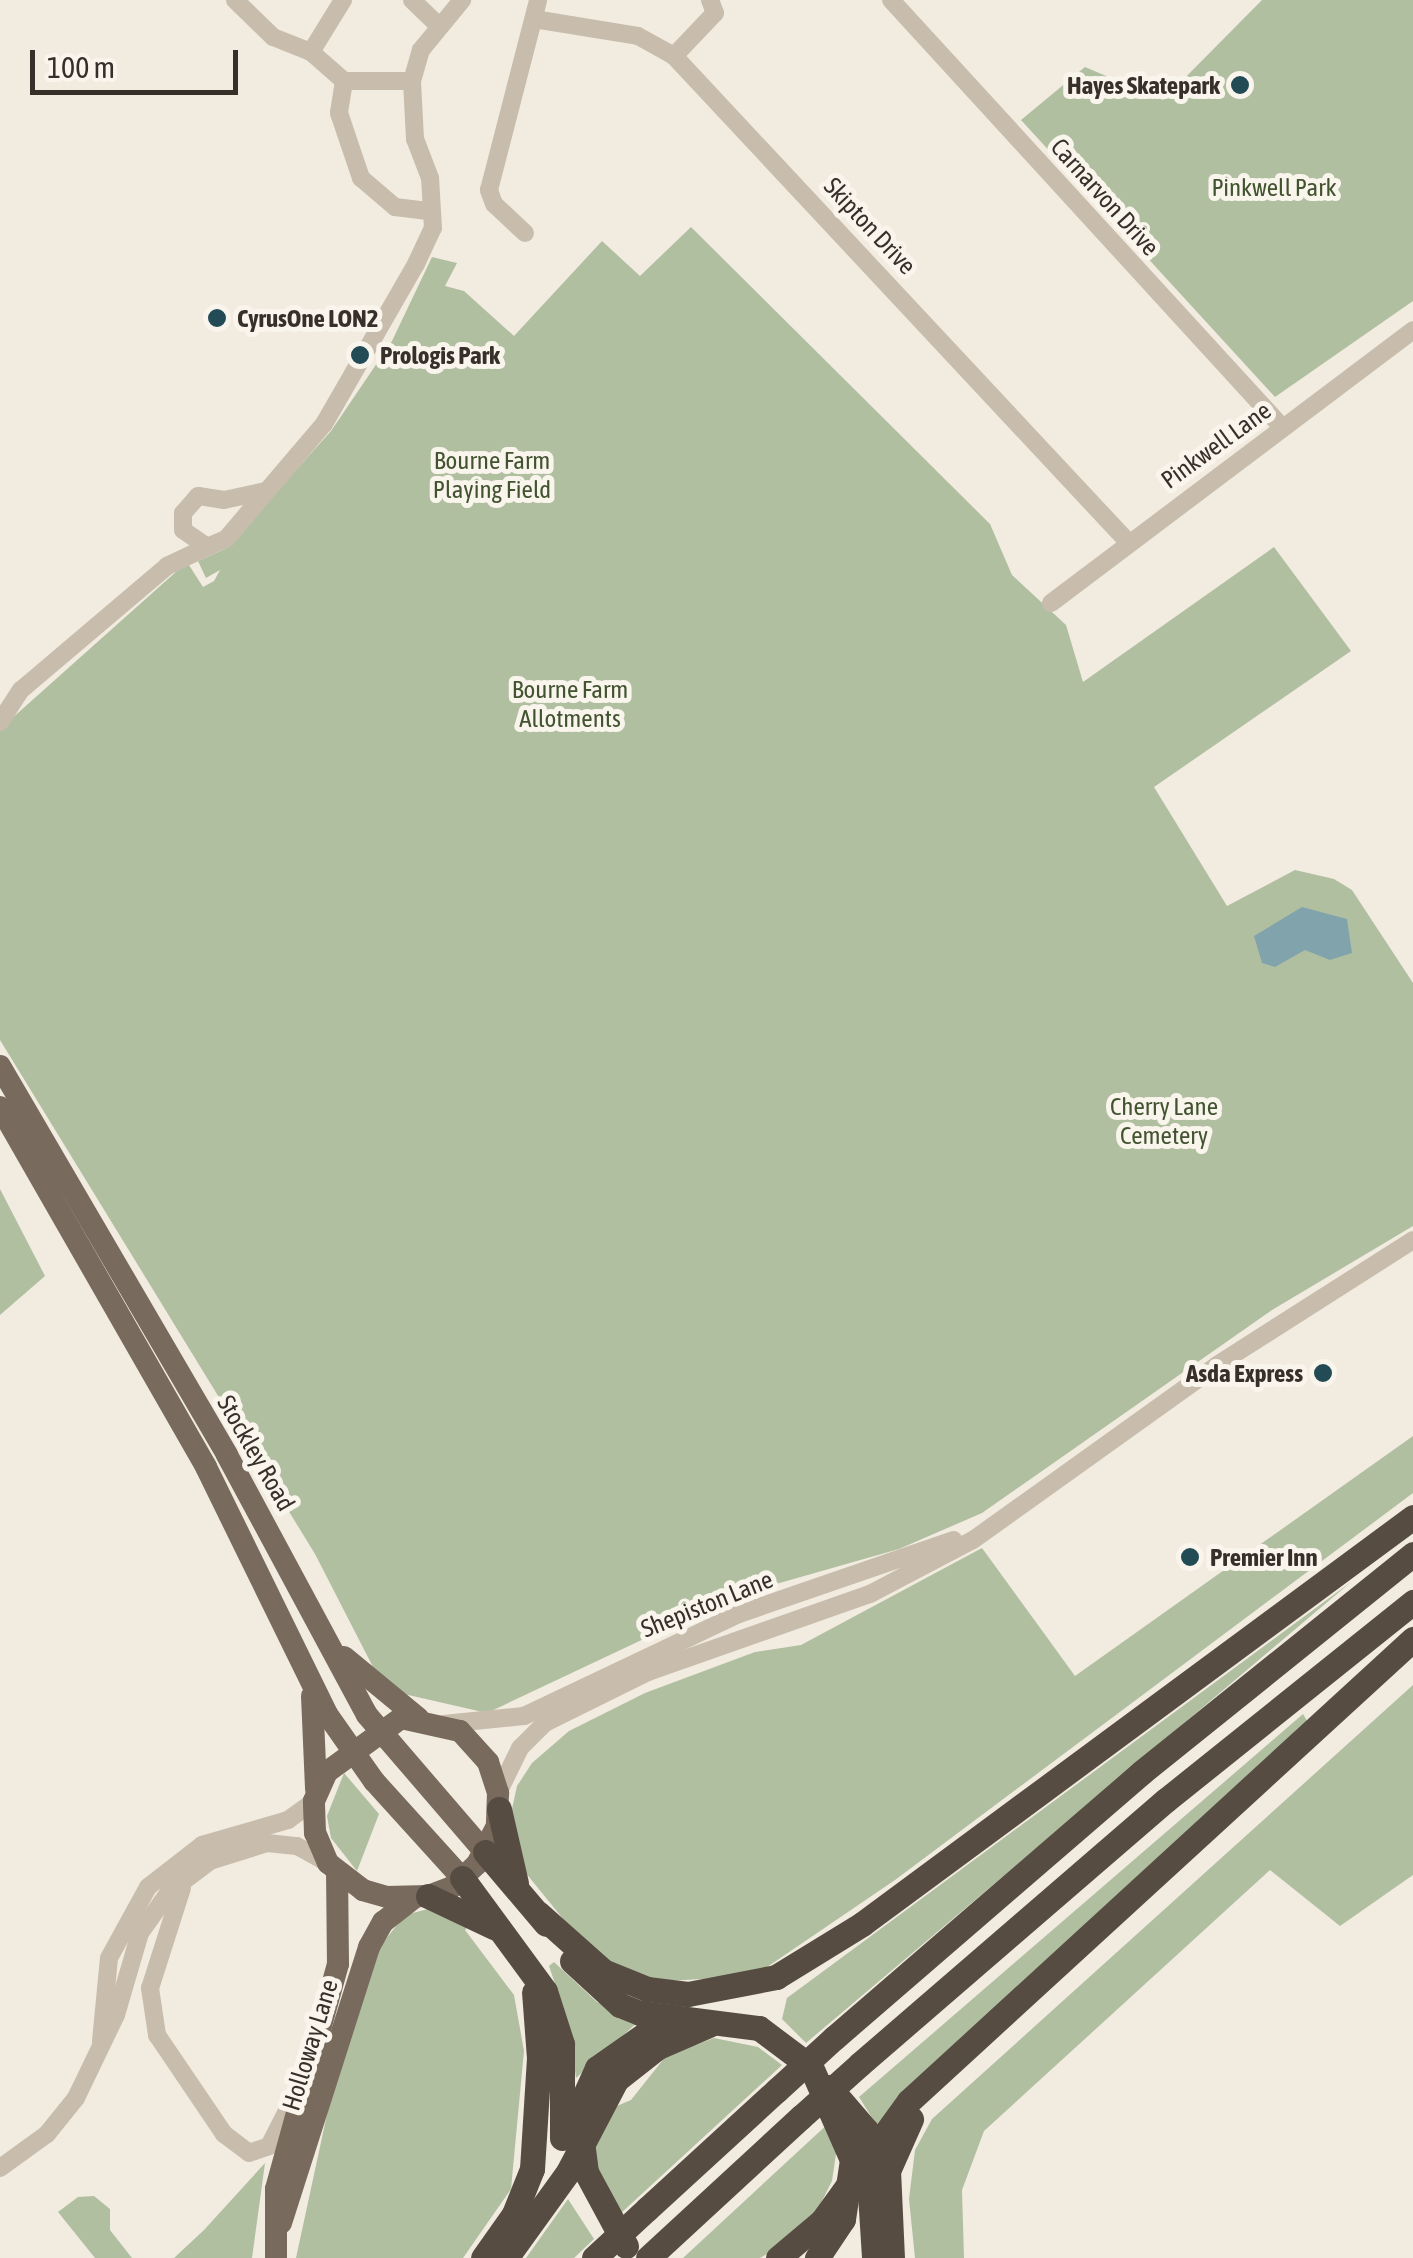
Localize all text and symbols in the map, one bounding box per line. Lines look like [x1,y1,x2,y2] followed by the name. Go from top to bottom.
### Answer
[35,30,242,92] scale bar
[47,50,115,84] text: 100 m
[1067,70,1220,100] place label: Hayes Skatepark
[1229,74,1251,96] marker: Hayes Skatepark
[1045,132,1165,262] street label: Carnarvon Drive
[818,171,922,281] street label: Skipton Drive
[1211,172,1337,202] park label: Pinkwell Park
[237,303,379,333] place label: CyrusOne LON2
[206,307,228,329] marker: CyrusOne LON2
[380,340,500,370] place label: Prologis Park
[349,344,371,366] marker: Prologis Park
[1155,395,1277,495] street label: Pinkwell Lane
[433,446,551,505] park label: Bourne Farm Playing Field
[512,675,628,734] park label: Bourne Farm Allotments
[1110,1092,1218,1151] park label: Cherry Lane Cemetery
[1186,1358,1303,1388] place label: Asda Express
[1312,1362,1334,1384] marker: Asda Express
[211,1390,301,1516] street label: Stockley Road
[1210,1542,1317,1572] place label: Premier Inn
[1179,1546,1201,1568] marker: Premier Inn
[637,1564,777,1644] street label: Shepiston Lane
[276,1976,344,2114] street label: Holloway Lane

